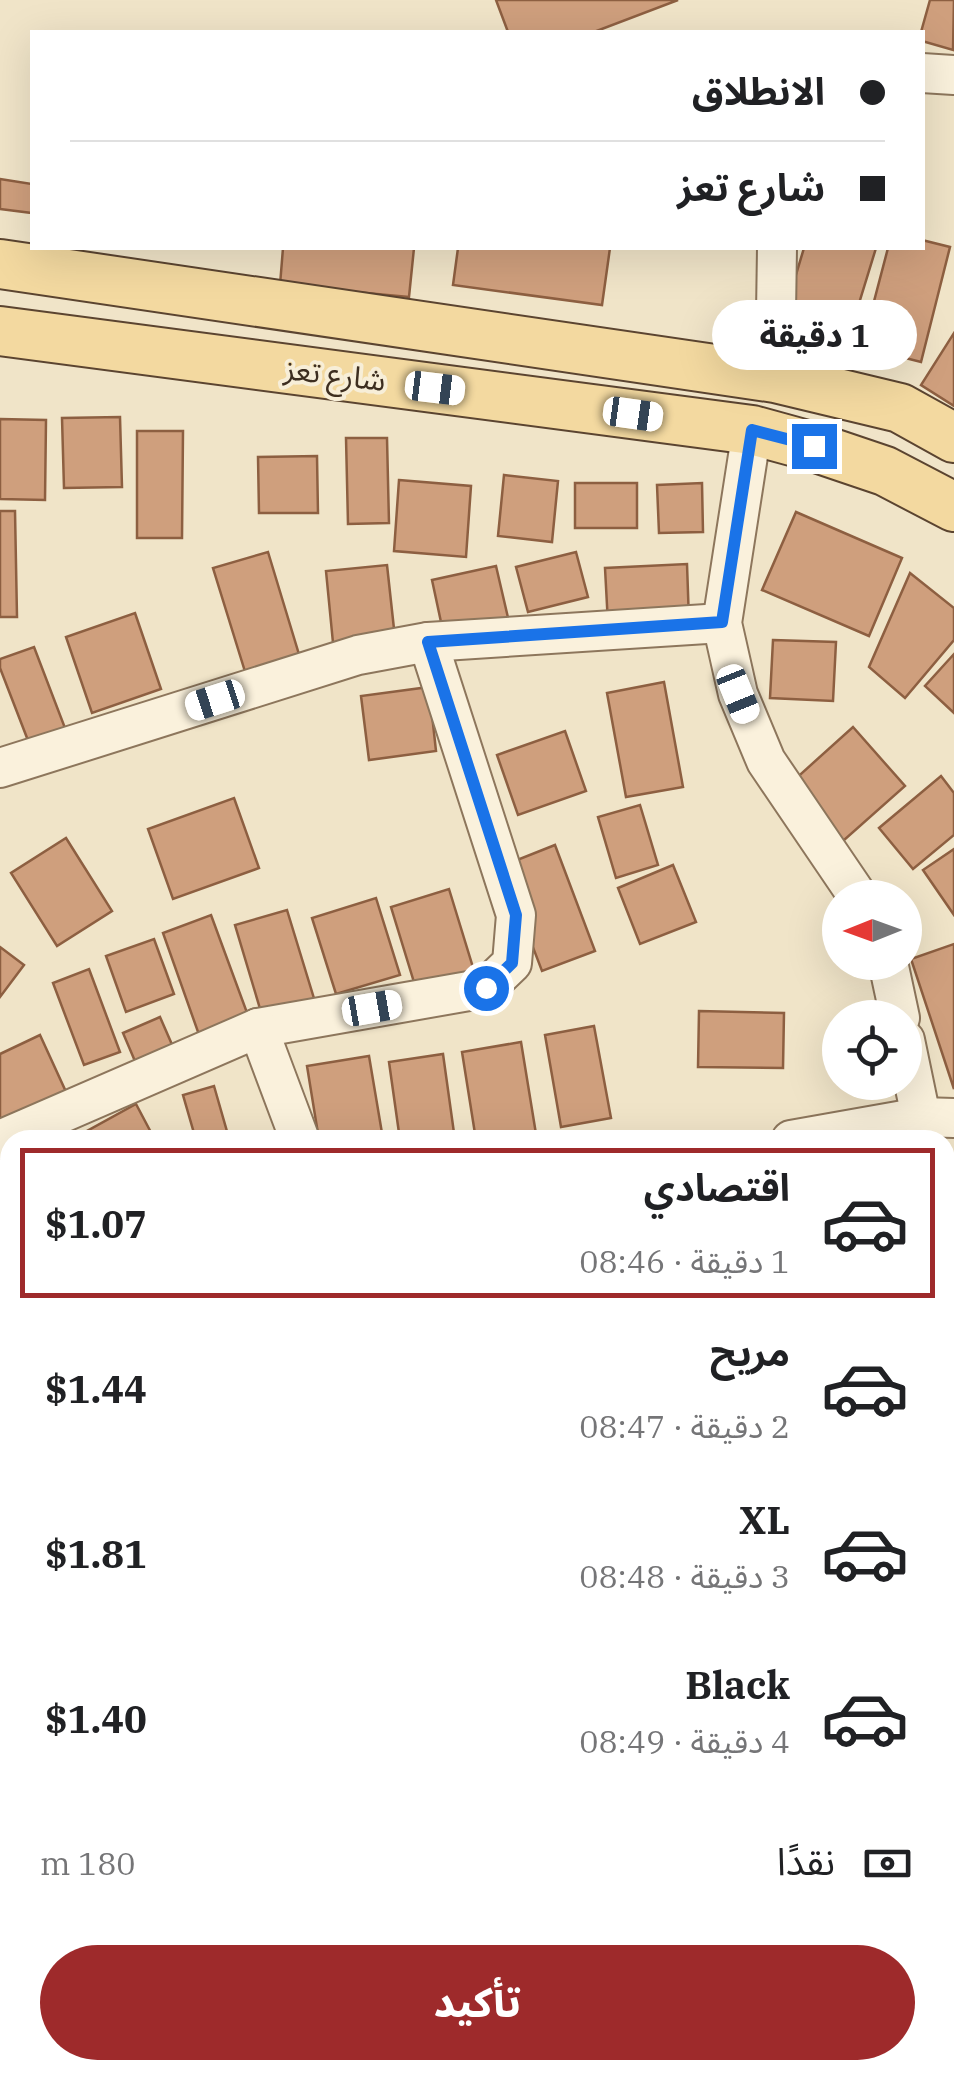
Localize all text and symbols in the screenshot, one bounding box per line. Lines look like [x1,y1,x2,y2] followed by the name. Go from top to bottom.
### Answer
[692,66,825,115] text: الانطلاق
[677,162,825,211] text: شارع تعز
[712,301,916,371] callout: 1 دقيقة
[759,314,870,356] text: 1 دقيقة
[281,348,388,403] street label: شارع تعز
[403,369,467,407] car
[601,395,665,433] car
[792,424,837,469] route end
[713,661,763,727] car
[182,676,248,724] car
[822,880,922,980] north arrow
[822,880,922,1100] map controls
[464,966,509,1011] route start
[340,988,404,1028] car
[822,1000,922,1100] button: locate
[644,1162,790,1211] text: اقتصادي
[820,1178,910,1268] icon: car
[45,1199,147,1248] text: $1.07
[579,1240,790,1282] text: 1 دقيقة · 08:46
[710,1327,790,1376] text: مريح
[820,1343,910,1433] icon: car
[45,1364,147,1413] text: $1.44
[579,1405,790,1447] text: 2 دقيقة · 08:47
[739,1495,790,1544] text: XL
[820,1508,910,1598] icon: car
[45,1529,147,1578] text: $1.81
[579,1555,790,1597] text: 3 دقيقة · 08:48
[685,1660,790,1709] text: Black
[820,1673,910,1763] icon: car
[45,1694,147,1743] text: $1.40
[579,1720,790,1762] text: 4 دقيقة · 08:49
[777,1836,835,1885] text: نقدًا
[860,1836,915,1891] icon: cash
[40,1842,136,1884] text: 180 m
[40,1945,915,2060] button: تأكيد

